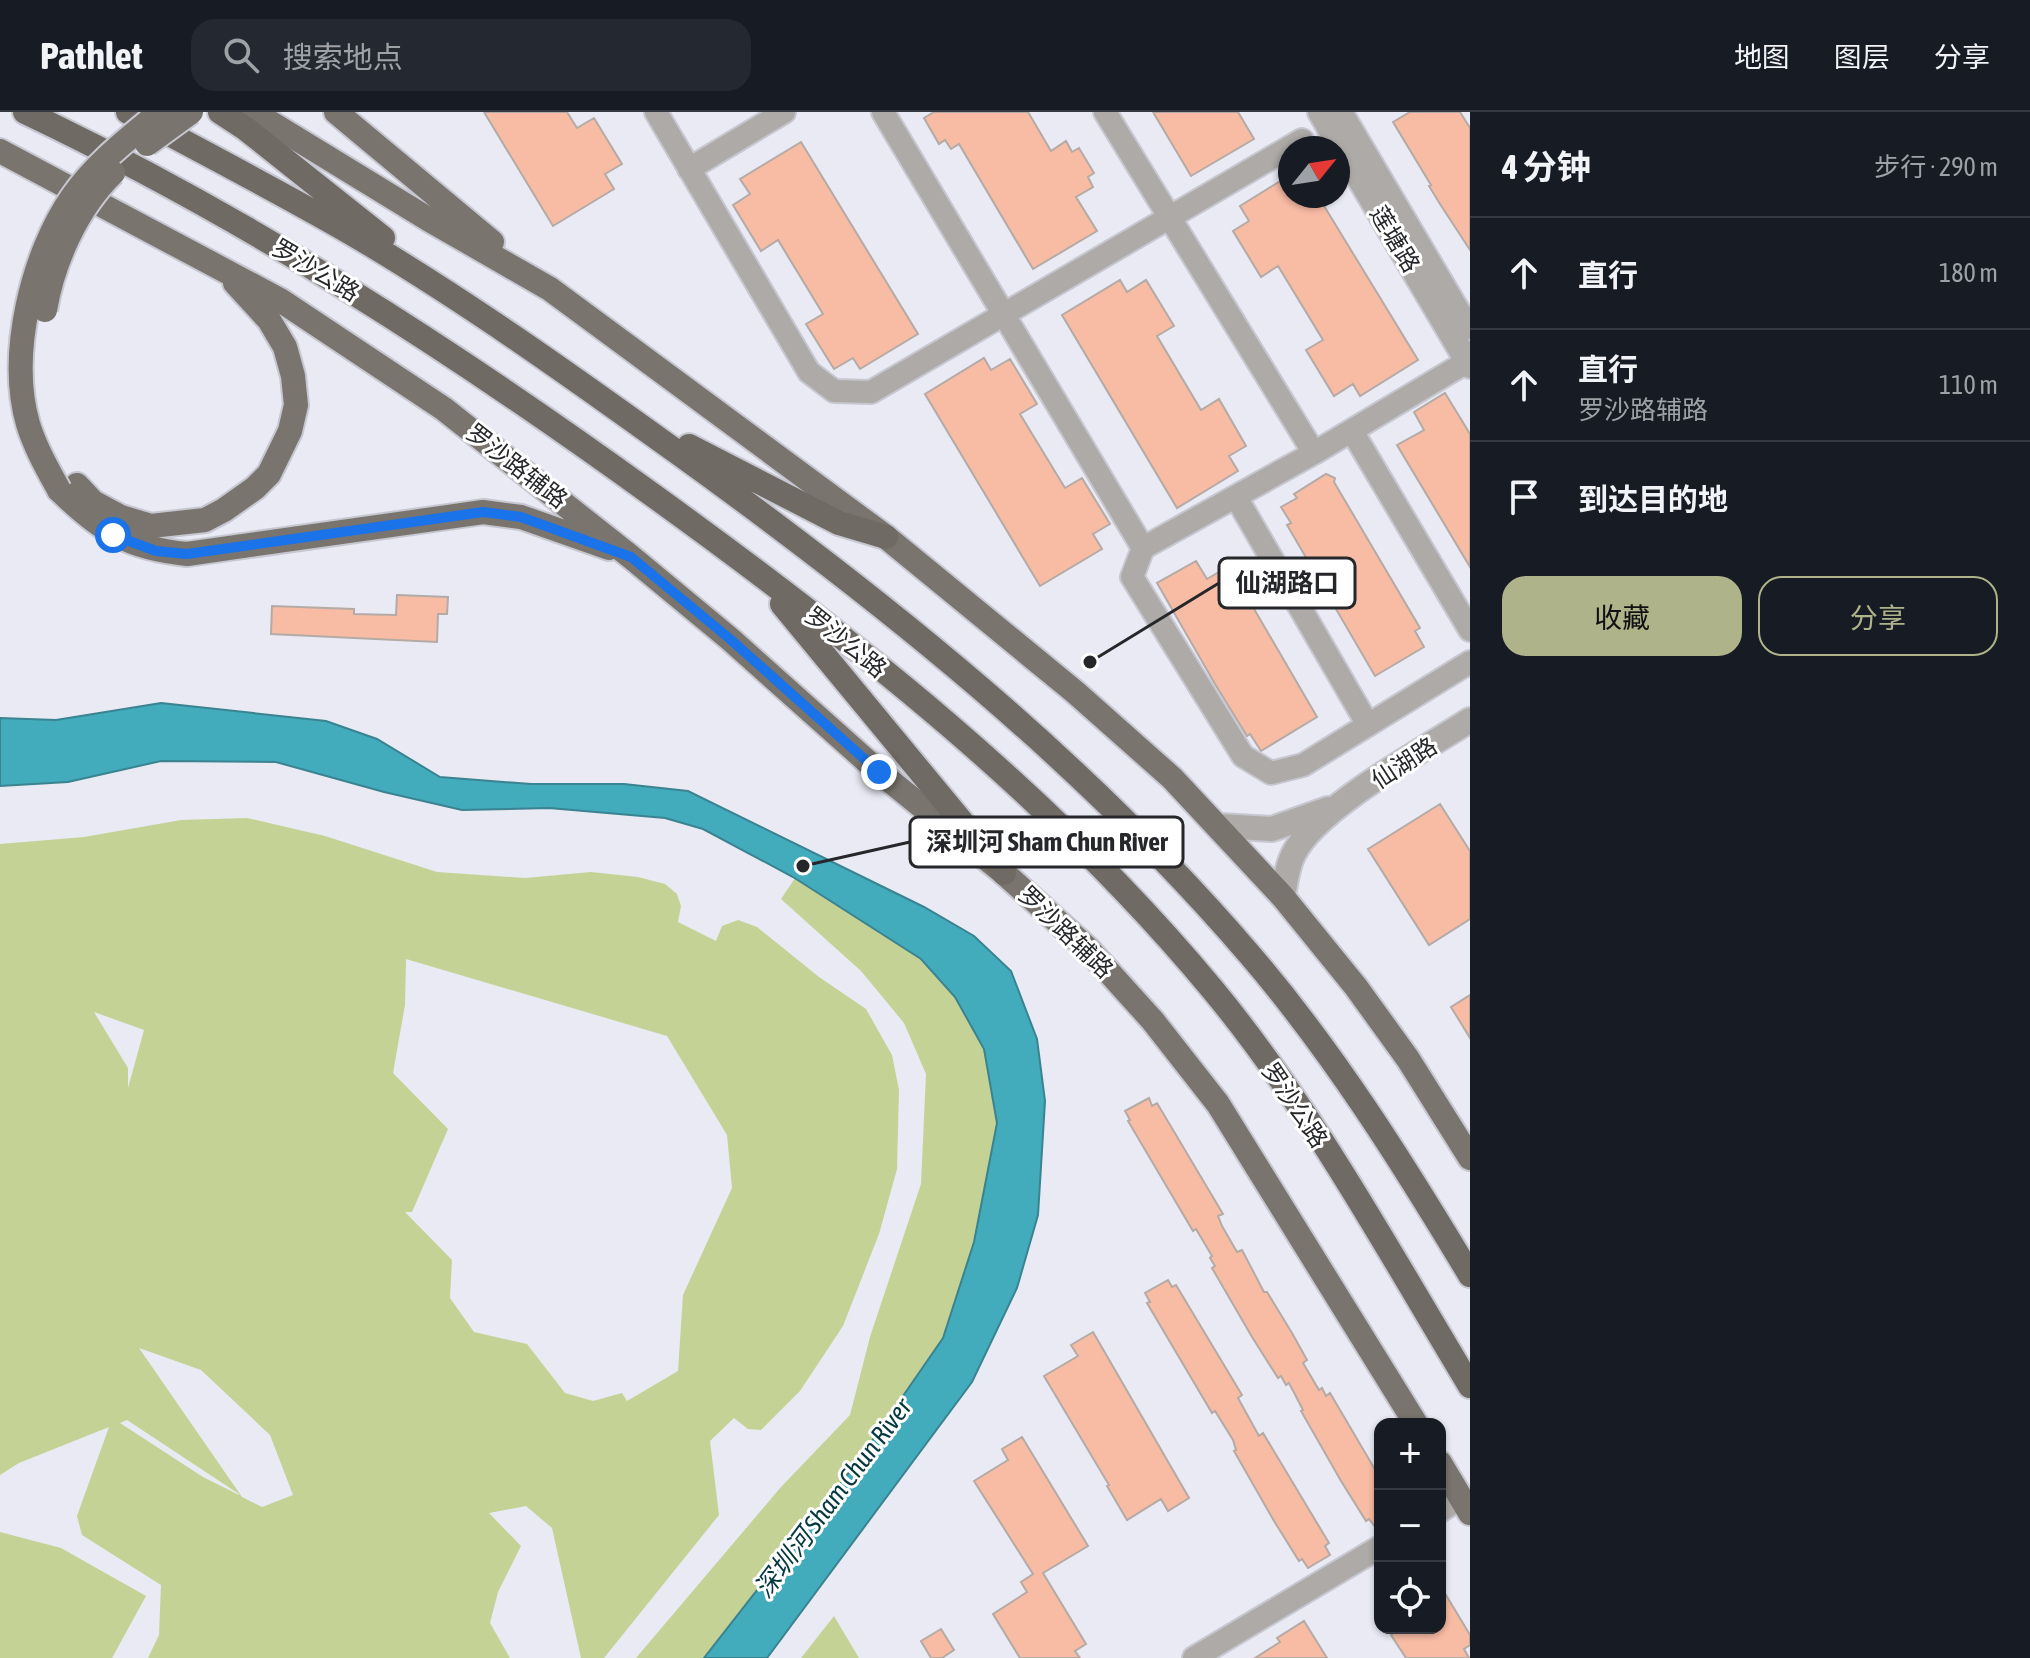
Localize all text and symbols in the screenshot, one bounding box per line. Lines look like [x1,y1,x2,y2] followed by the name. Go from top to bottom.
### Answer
[191,19,751,91] search box
[219,33,263,77] icon: search
[40,34,143,77] text: Pathlet
[283,40,403,74] text: 搜索地点
[1734,41,1790,73] text: 地图
[1834,41,1890,73] text: 图层
[1934,41,1990,73] text: 分享
[1278,136,1350,208] north arrow
[1502,147,1591,186] text: 4 分钟
[1874,152,1998,182] text: 步行 · 290 m
[1365,201,1425,277] street label: 莲塘路
[268,234,364,306] street label: 罗沙公路
[1502,251,1546,295] icon: ahead
[1578,258,1638,292] text: 直行
[1939,258,1998,288] text: 180 m
[1578,352,1638,386] text: 直行
[1502,363,1546,407] icon: ahead
[1939,370,1998,400] text: 110 m
[1578,395,1708,425] text: 罗沙路辅路
[461,418,573,514] street label: 罗沙路辅路
[1502,475,1546,519] icon: arrive
[1578,482,1728,516] text: 到达目的地
[95,517,131,553] route start
[1219,558,1355,608] callout: 仙湖路口
[1235,568,1339,598] text: 仙湖路口
[1502,576,1742,656] button: 收藏
[1758,576,1998,656] button: 分享
[800,601,892,683] street label: 罗沙公路
[1366,732,1442,794] street label: 仙湖路
[861,754,897,790] route end
[910,817,1183,867] callout: 深圳河 Sham Chun River
[926,827,1169,857] text: 深圳河 Sham Chun River
[1013,881,1119,983] street label: 罗沙路辅路
[1257,1058,1333,1152] street label: 罗沙公路
[748,1392,918,1603] water label: 深圳河 Sham Chun River
[1374,1418,1446,1634] map controls
[1374,1418,1446,1490] button: +
[1374,1490,1446,1562] button: −
[1374,1562,1446,1634] button: locate

